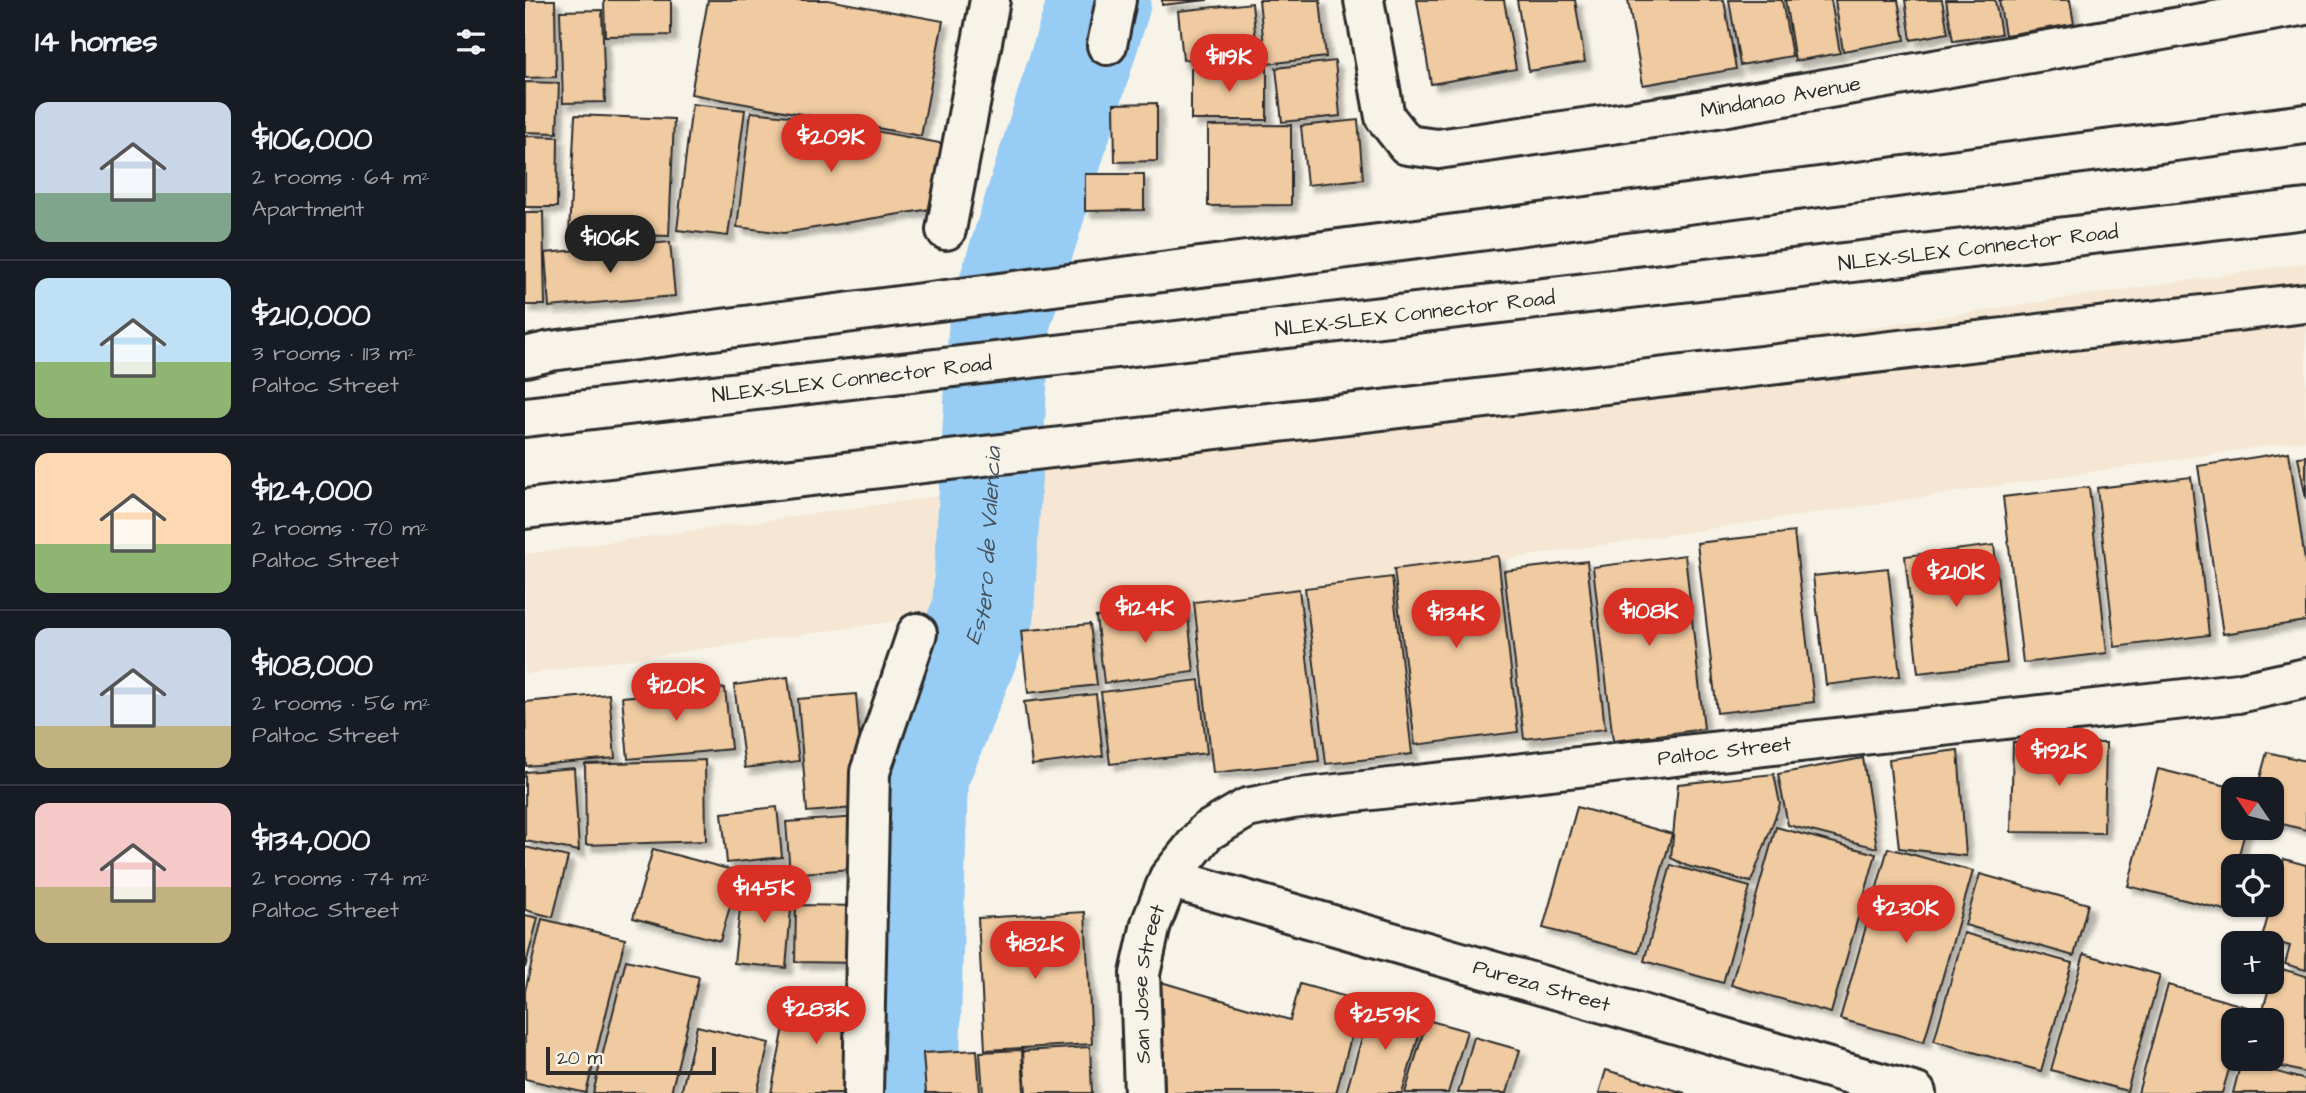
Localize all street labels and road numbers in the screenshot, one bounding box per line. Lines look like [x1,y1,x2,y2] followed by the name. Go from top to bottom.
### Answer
[1698,69,1863,125] street label: Mindanao Avenue
[1837,217,2120,279] street label: NLEX-SLEX Connector Road
[1273,283,1557,344] street label: NLEX-SLEX Connector Road
[710,349,994,410] street label: NLEX-SLEX Connector Road
[1656,729,1793,773] street label: Paltoc Street
[1126,899,1173,1064] street label: San Jose Street
[1470,952,1614,1019] street label: Pureza Street

